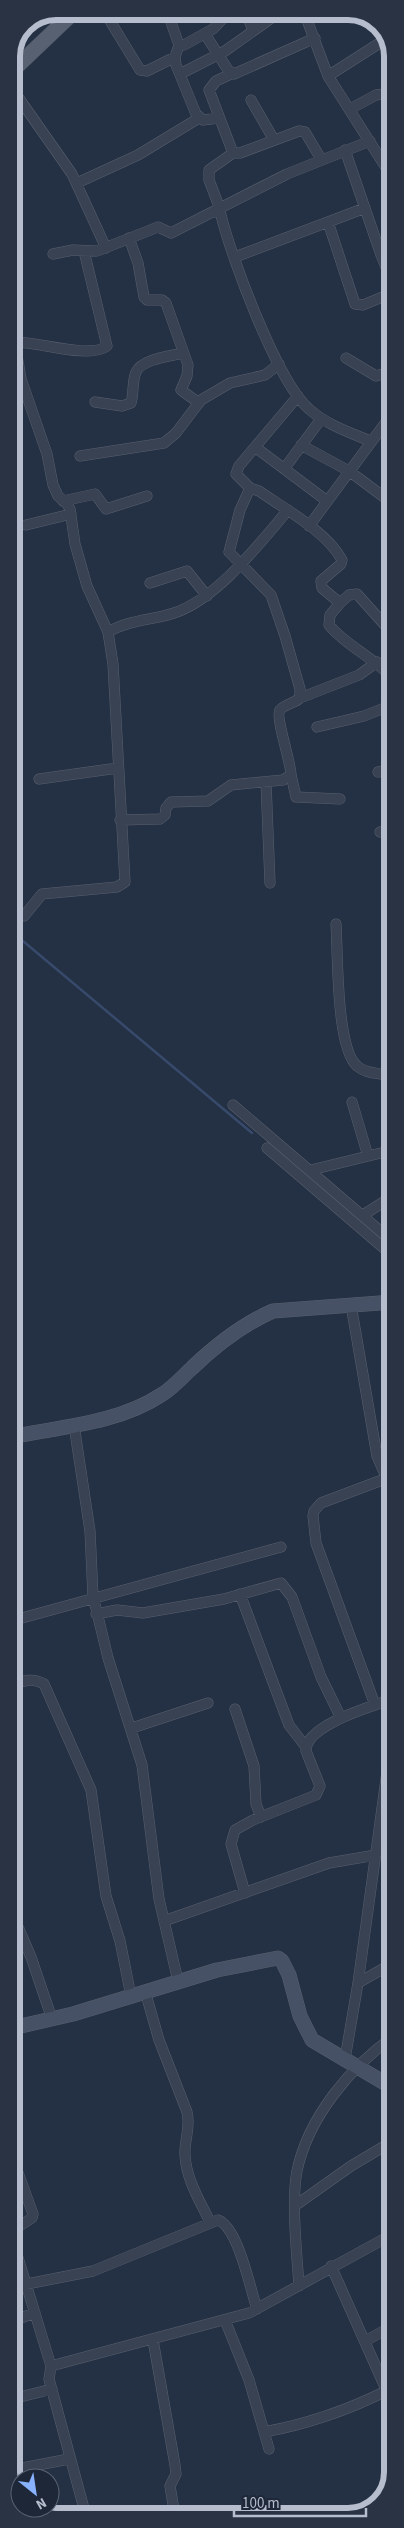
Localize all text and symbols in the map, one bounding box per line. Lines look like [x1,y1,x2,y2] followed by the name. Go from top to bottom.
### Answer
[10,2468,60,2518] north arrow
[234,2486,366,2518] scale bar
[32,2492,50,2514] text: N
[242,2493,280,2514] text: 100 m

